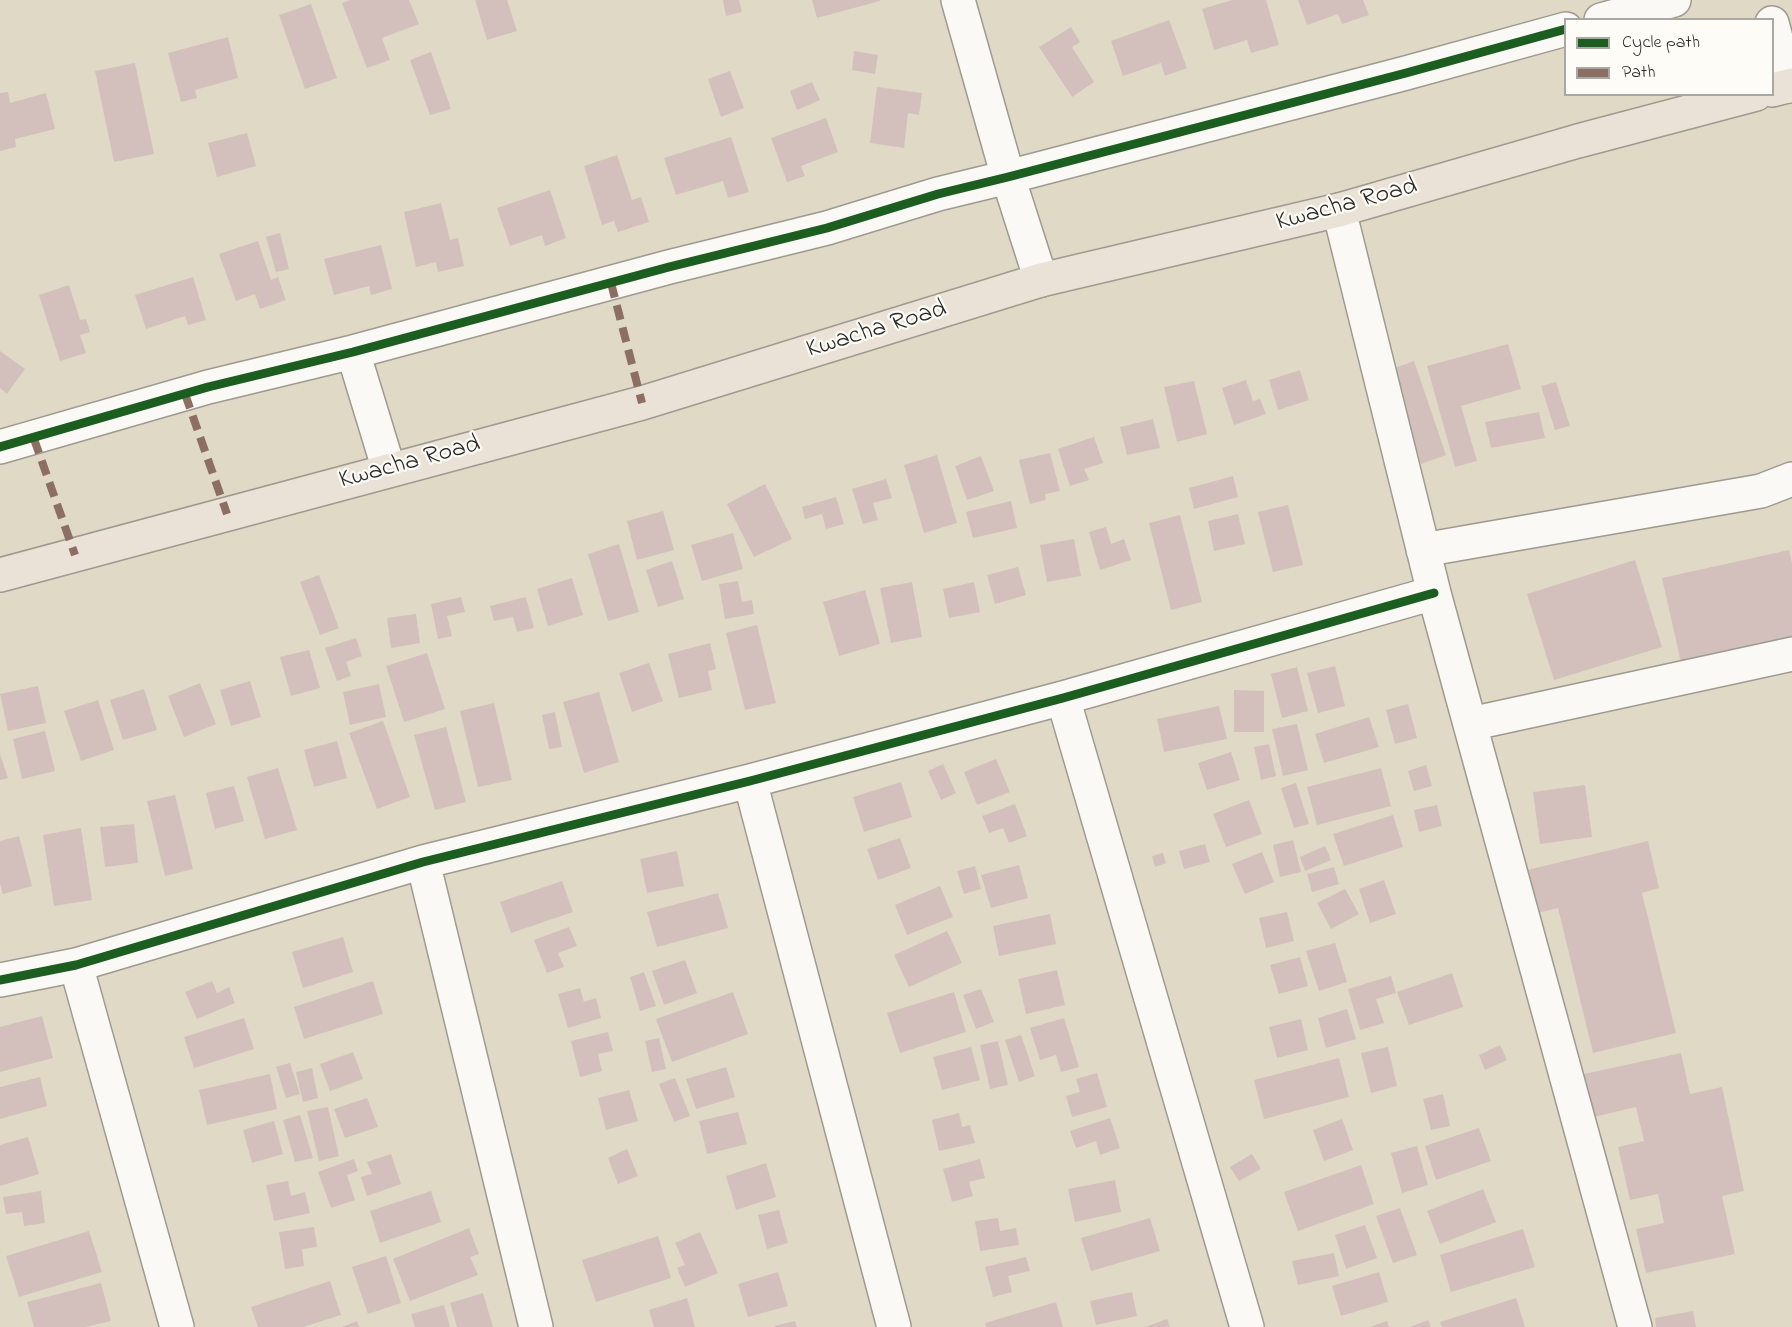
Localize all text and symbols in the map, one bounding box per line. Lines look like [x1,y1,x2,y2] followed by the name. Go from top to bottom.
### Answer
[1564,18,1774,96] legend
[1622,30,1700,56] text: Cycle path
[1622,60,1656,86] text: Path
[1273,172,1421,240] street label: Kwacha Road
[803,295,951,367] street label: Kwacha Road
[336,430,484,498] street label: Kwacha Road

